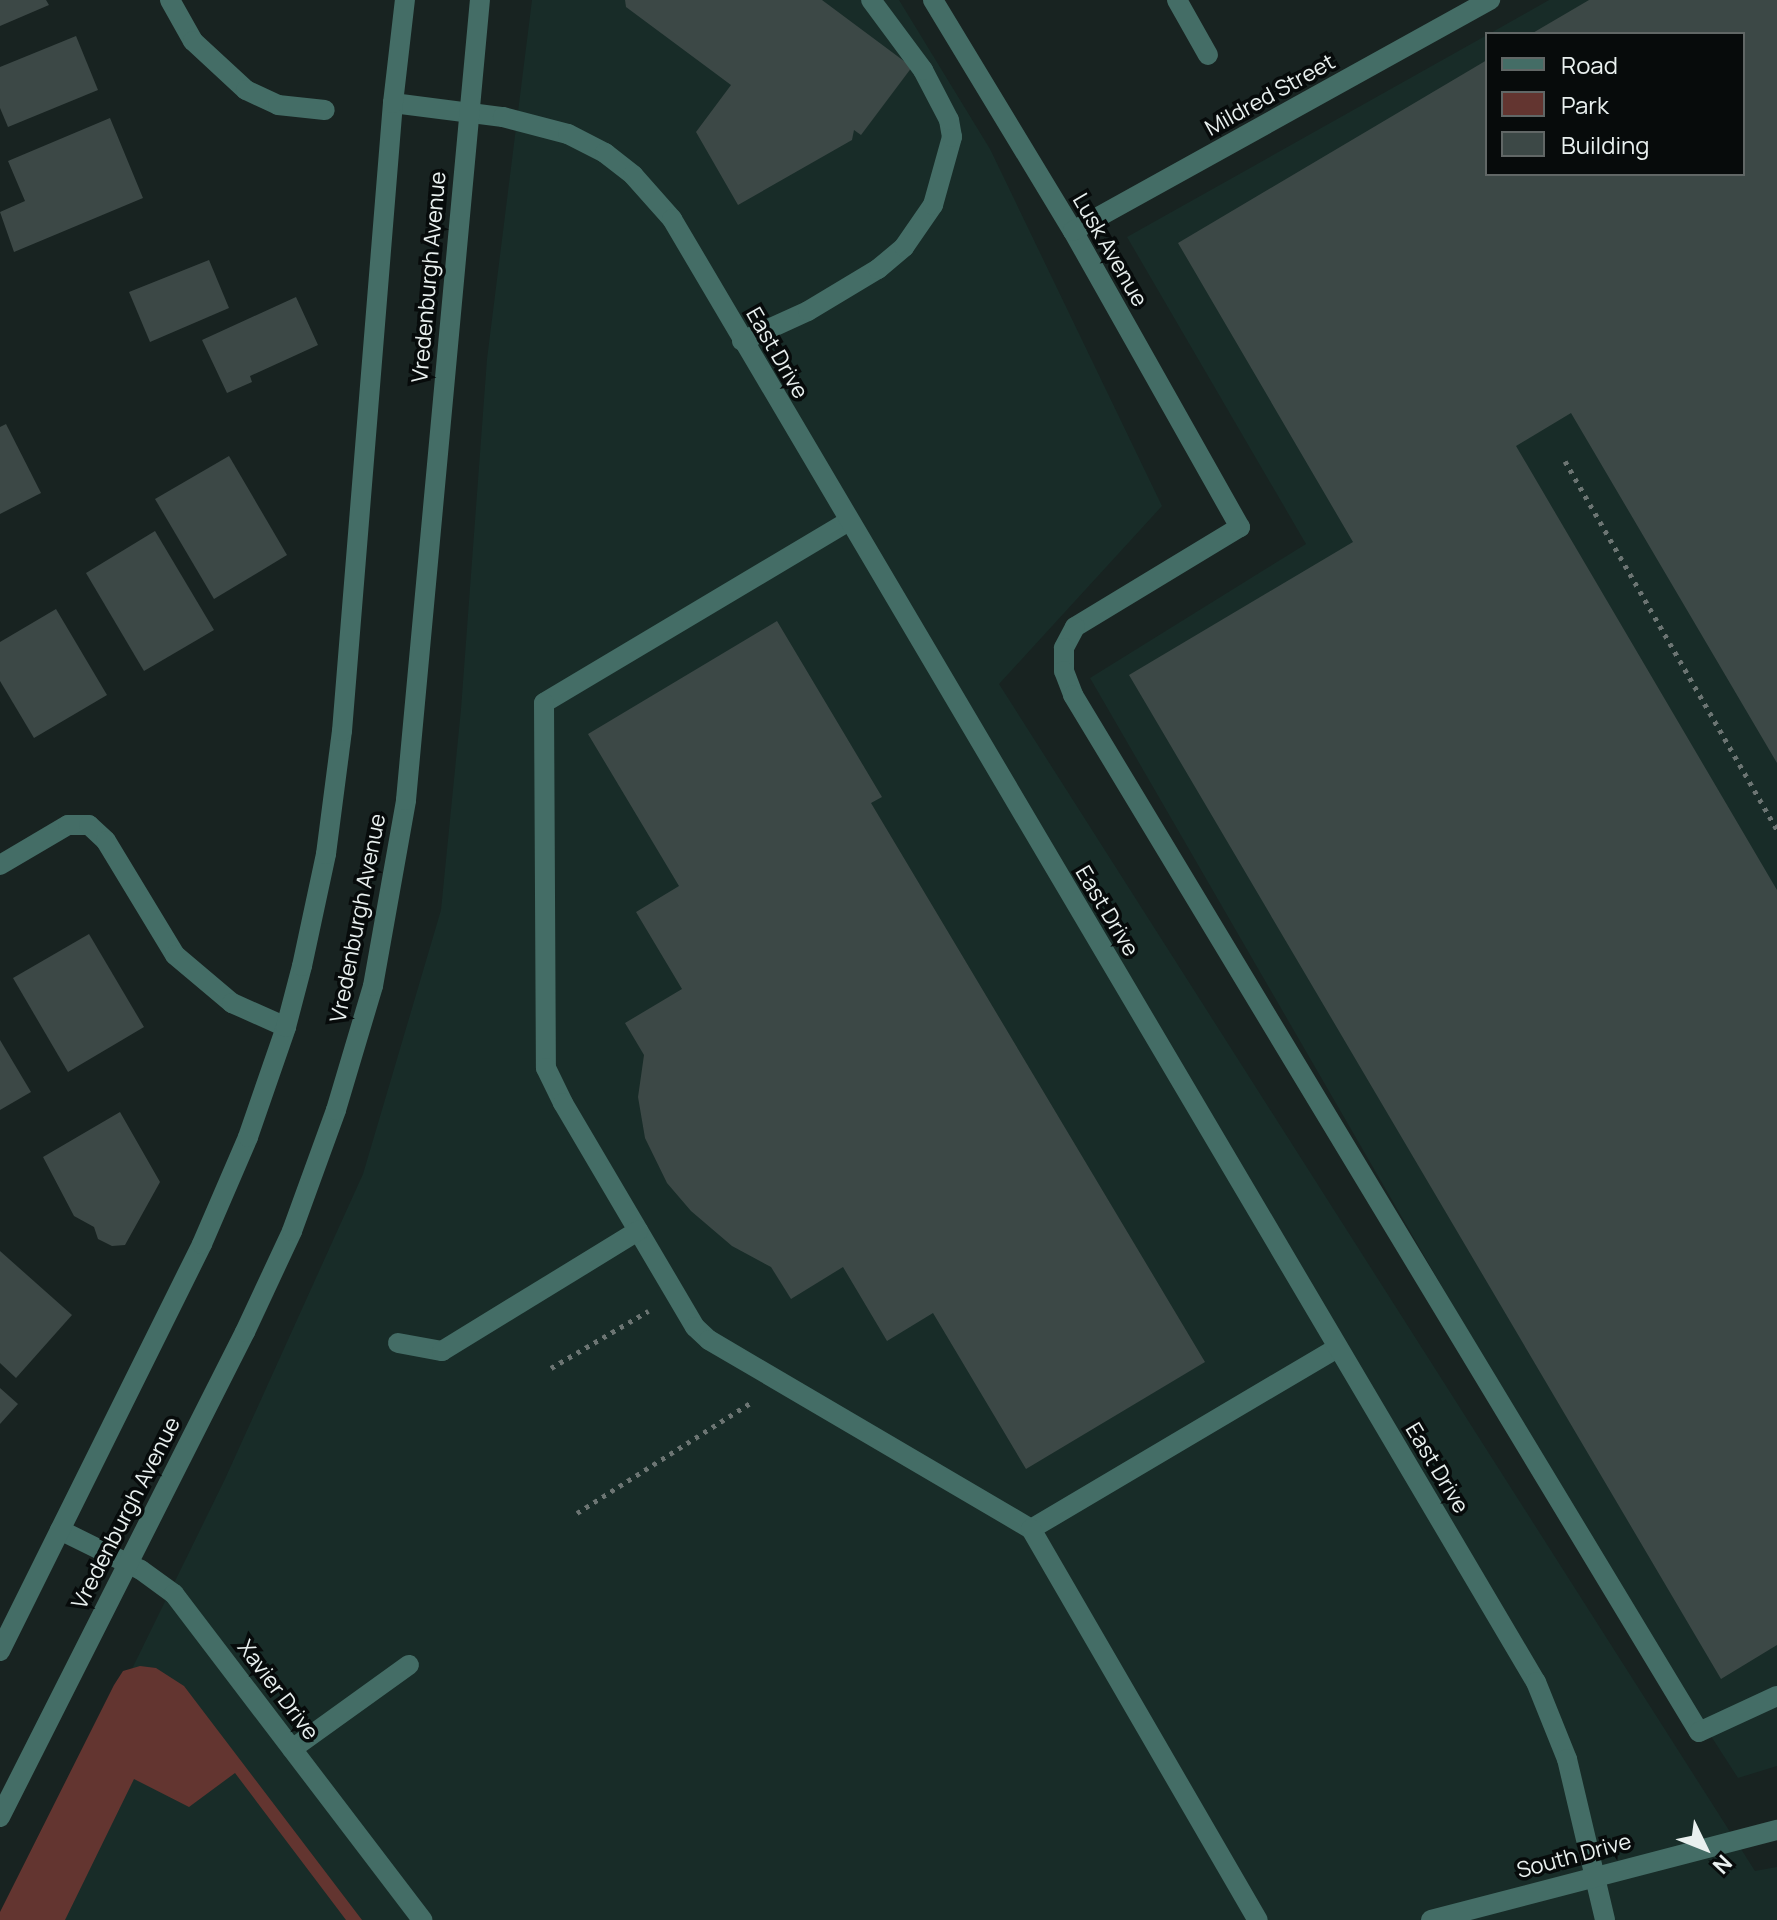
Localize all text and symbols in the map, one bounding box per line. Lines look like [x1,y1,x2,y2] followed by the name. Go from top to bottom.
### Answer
[1485,32,1745,176] legend
[1200,48,1340,142] street label: Mildred Street
[1561,48,1618,81] text: Road
[1561,88,1609,121] text: Park
[1561,128,1649,161] text: Building
[407,170,451,384] street label: Vredenburgh Avenue
[1067,189,1153,311] street label: Lusk Avenue
[740,303,814,403] street label: East Drive
[325,811,391,1025] street label: Vredenburgh Avenue
[1070,861,1144,961] street label: East Drive
[66,1413,186,1613] street label: Vredenburgh Avenue
[1400,1418,1474,1518] street label: East Drive
[232,1635,324,1745] street label: Xavier Drive
[1665,1808,1745,1888] north arrow
[1514,1828,1634,1884] street label: South Drive
[1706,1848,1739,1880] text: N

